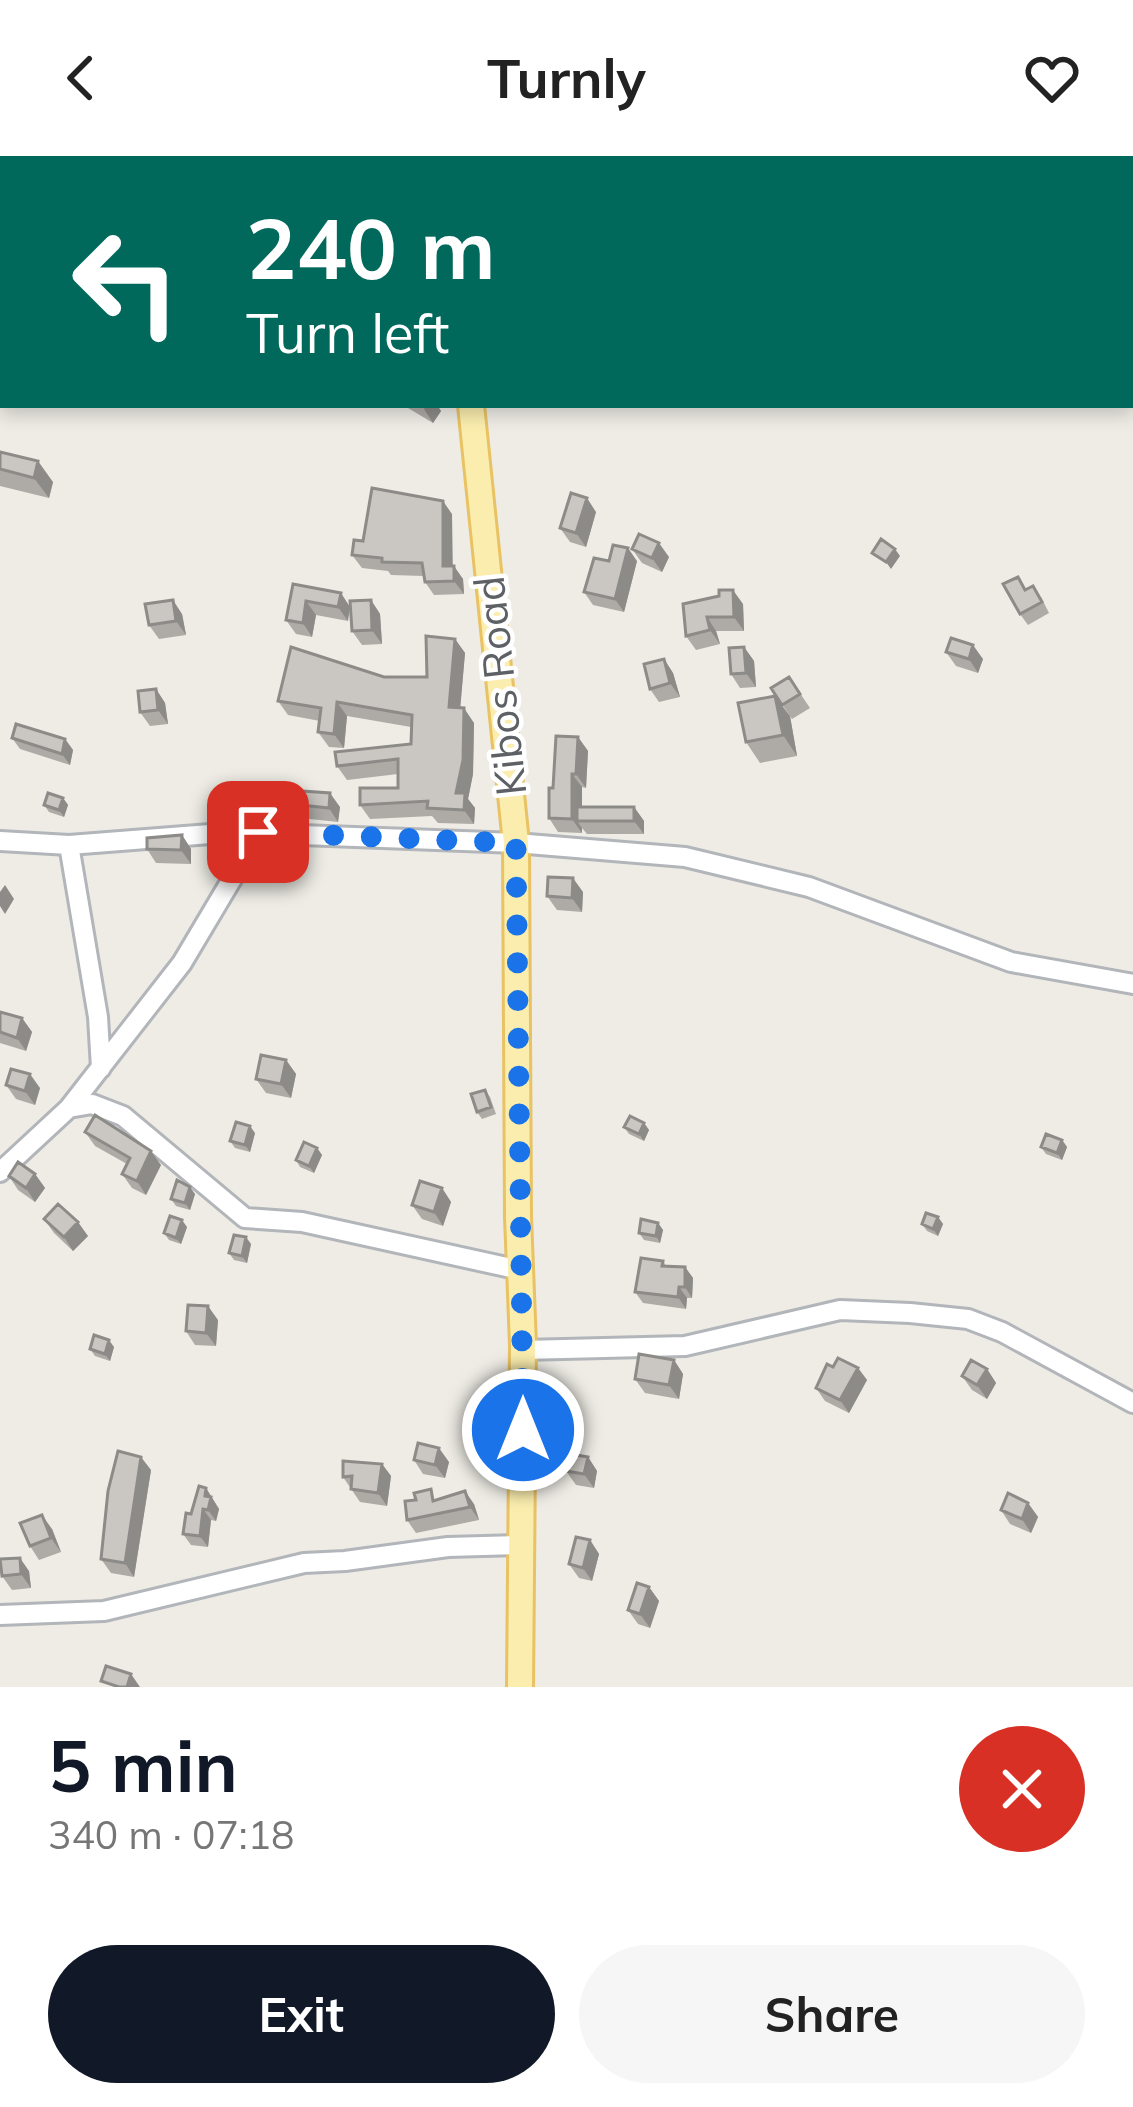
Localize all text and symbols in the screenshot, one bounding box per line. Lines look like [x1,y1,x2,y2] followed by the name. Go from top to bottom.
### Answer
[487,44,646,112] text: Turnly
[48,45,114,111] icon: back
[1019,45,1085,111] icon: heart
[246,195,496,300] text: 240 m
[48,204,204,360] icon: left
[246,299,449,367] text: Turn left
[462,574,537,799] street label: Kibos Road
[207,781,309,883] pin
[225,799,291,865] icon: arrive
[460,1367,586,1493] position arrow
[48,1720,238,1810] text: 5 min
[959,1726,1085,1852] button: close
[48,1810,294,1859] text: 340 m · 07:18
[48,1945,555,2083] button: Exit
[579,1945,1085,2083] button: Share

